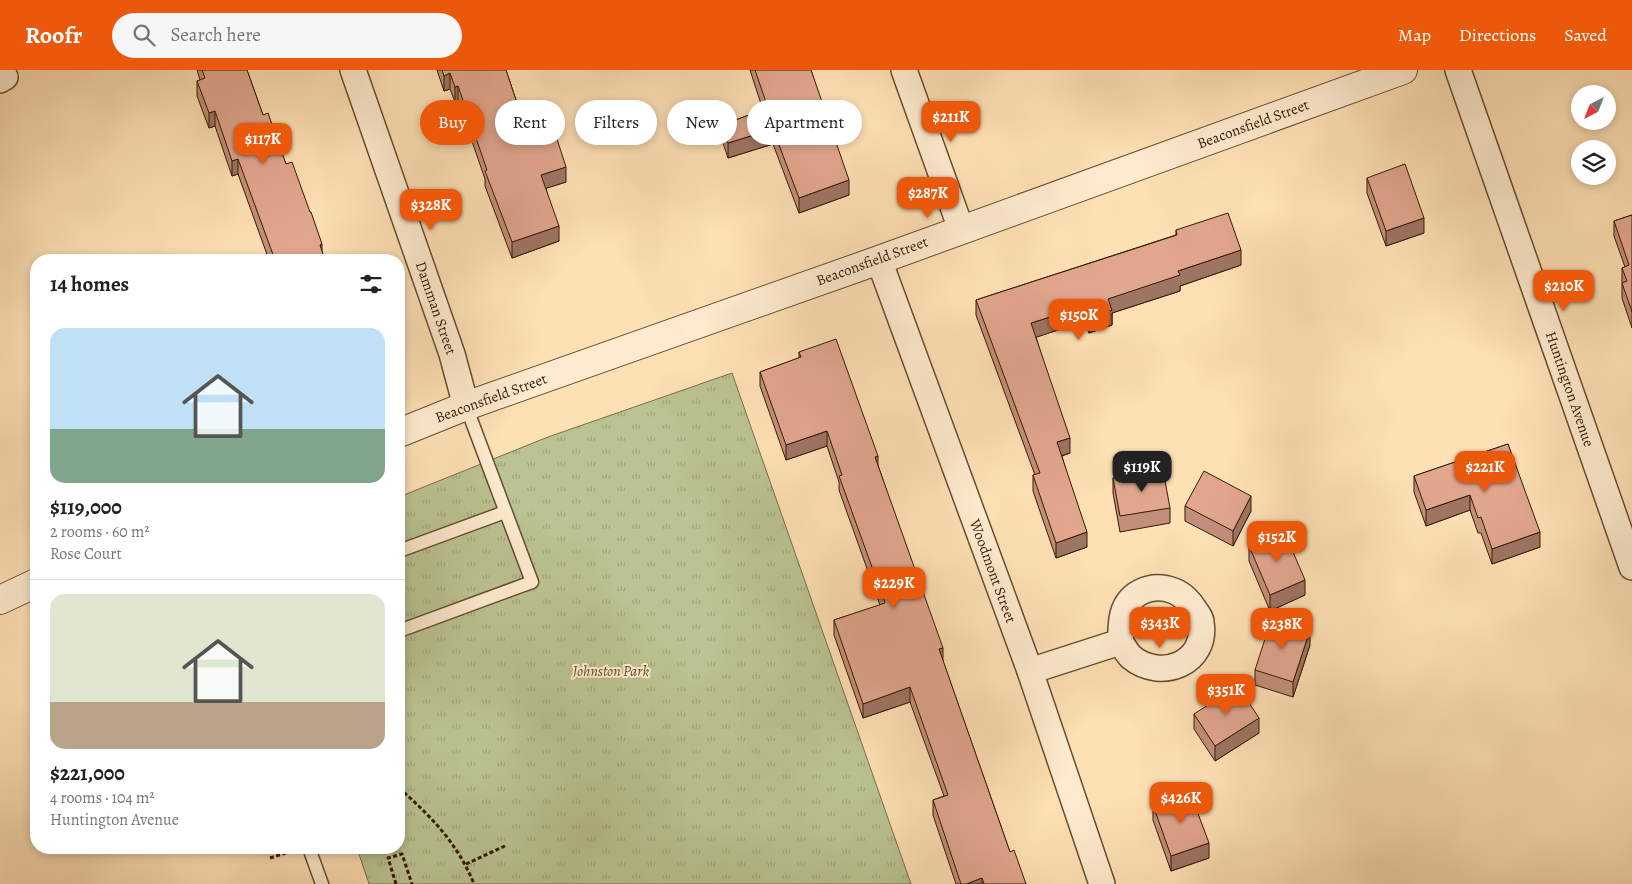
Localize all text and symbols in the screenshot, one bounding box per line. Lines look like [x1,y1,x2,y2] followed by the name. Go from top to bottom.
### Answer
[112,13,462,58] search box
[25,19,82,51] text: Roofr
[130,21,158,49] icon: search
[170,22,261,48] text: Search here
[1398,23,1431,47] text: Map
[1459,23,1536,47] text: Directions
[1564,23,1607,47] text: Saved
[1571,85,1616,130] north arrow
[1571,85,1616,185] map controls
[1194,94,1312,153] street label: Beaconsfield Street
[420,100,485,145] chip: Buy
[495,100,565,145] chip: Rent
[575,100,657,145] chip: Filters
[667,100,737,145] chip: New
[747,100,862,145] chip: Apartment
[916,100,986,143] pin: $211K
[932,106,970,128] text: $211K
[228,122,298,165] pin: $117K
[245,128,281,150] text: $117K
[1571,140,1616,185] button: layers
[893,176,963,219] pin: $287K
[908,182,948,204] text: $287K
[396,189,466,231] pin: $328K
[411,194,451,216] text: $328K
[813,231,931,290] street label: Beaconsfield Street
[411,259,461,357] street label: Damman Street
[50,270,129,298] text: 14 homes
[357,270,385,298] icon: filters
[1529,270,1599,312] pin: $210K
[1544,275,1584,297] text: $210K
[1044,298,1114,341] pin: $150K
[1060,304,1098,326] text: $150K
[1541,329,1599,450] street label: Huntington Avenue
[173,361,263,451] icon: home
[432,368,550,427] street label: Beaconsfield Street
[1107,450,1177,493] pin: $119K
[1450,450,1520,493] pin: $221K
[1124,456,1160,478] text: $119K
[1465,456,1505,478] text: $221K
[50,493,122,521] text: $119,000
[965,516,1021,626] street label: Woodmont Street
[1242,520,1312,563] pin: $152K
[50,521,150,543] text: 2 rooms · 60 m²
[1258,526,1296,548] text: $152K
[50,543,122,565] text: Rose Court
[859,566,929,609] pin: $229K
[874,572,914,594] text: $229K
[1125,606,1195,649] pin: $343K
[1247,608,1317,650] pin: $238K
[1140,612,1180,634] text: $343K
[1262,613,1302,635] text: $238K
[173,626,263,716] icon: home
[572,661,649,681] park label: Johnston Park
[1191,674,1261,716] pin: $351K
[1207,679,1245,701] text: $351K
[50,759,125,787] text: $221,000
[1146,782,1216,824] pin: $426K
[50,787,155,809] text: 4 rooms · 104 m²
[1161,787,1201,809] text: $426K
[50,809,179,831] text: Huntington Avenue

